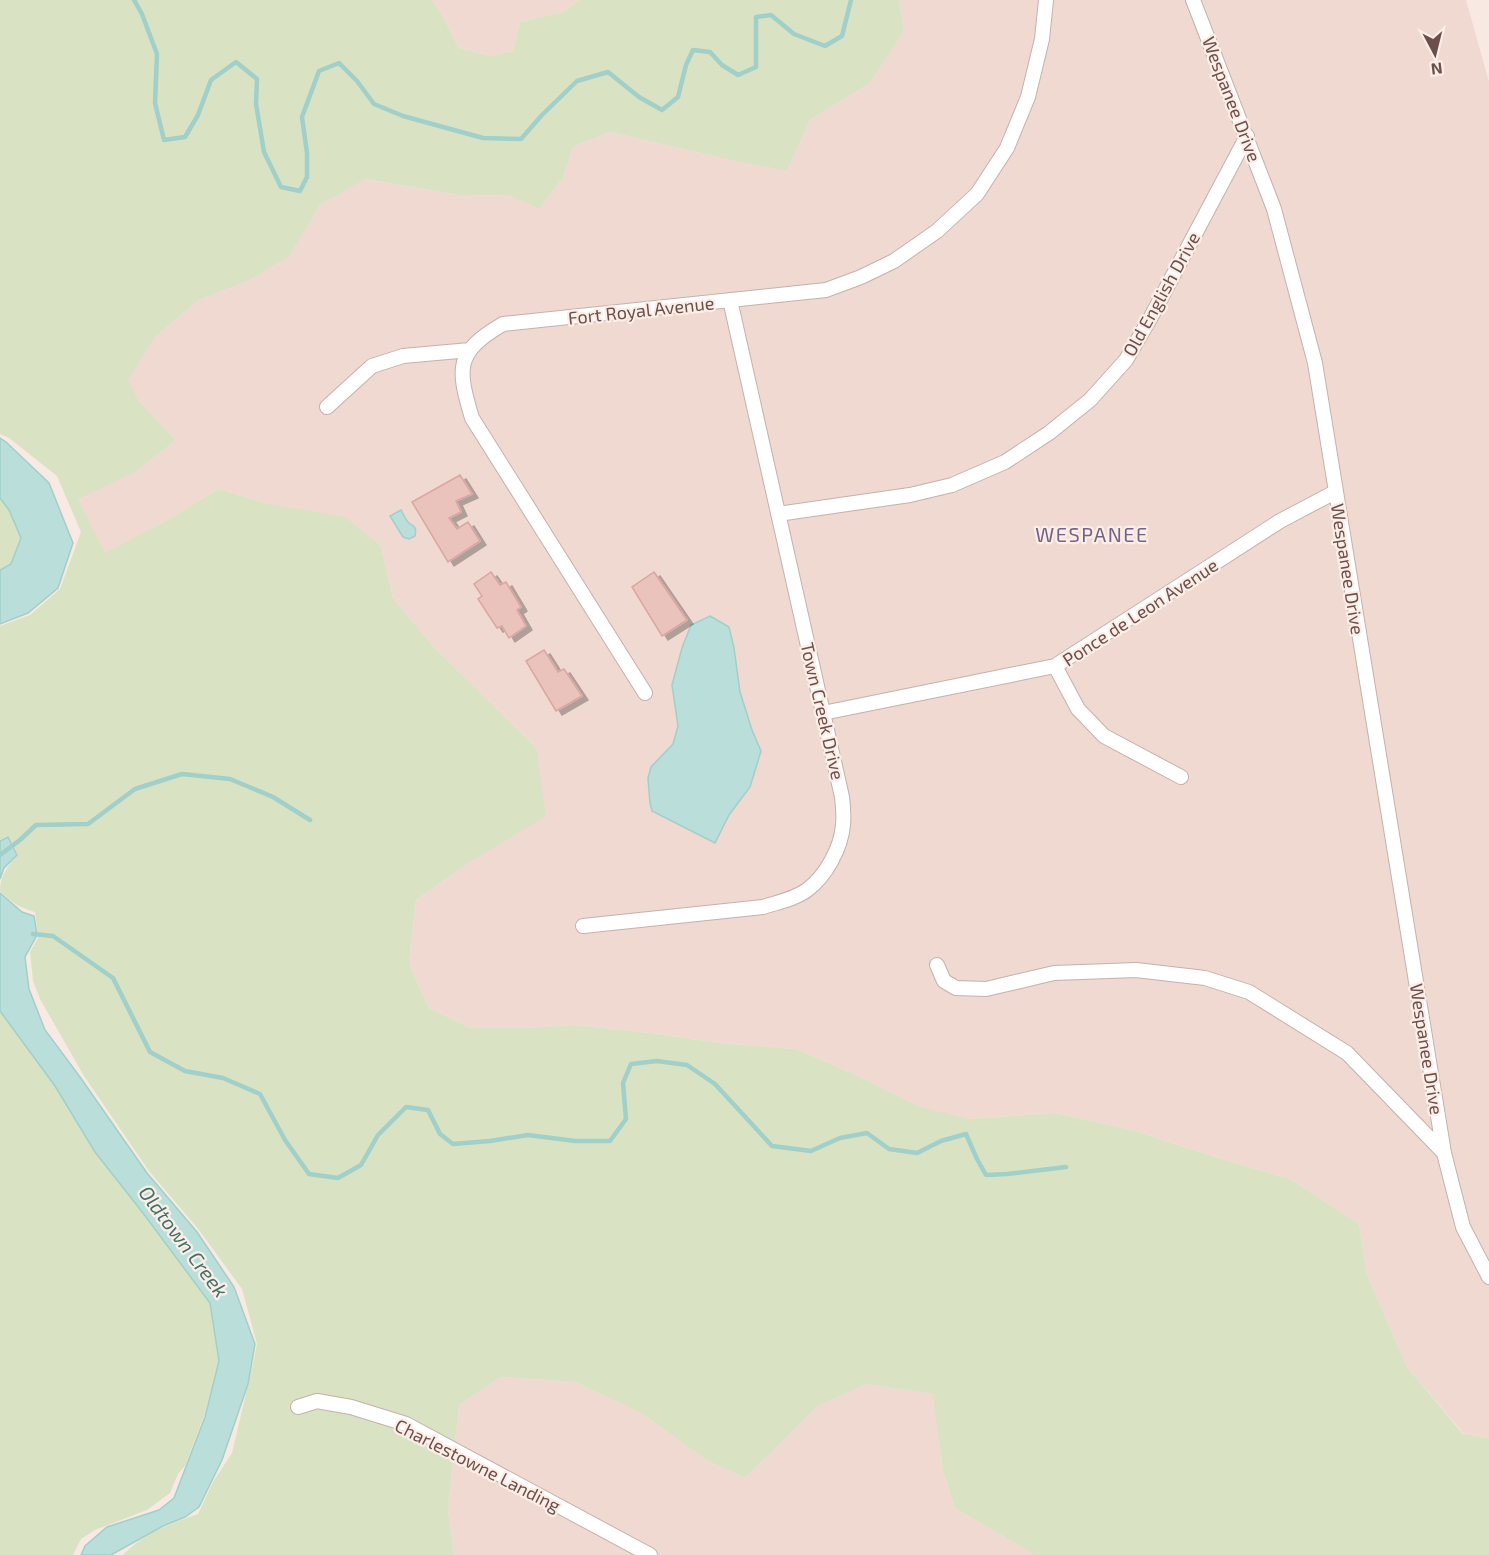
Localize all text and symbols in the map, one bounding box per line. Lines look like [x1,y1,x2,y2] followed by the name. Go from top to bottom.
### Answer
[1405,24,1465,84] north arrow
[1198,33,1266,165] street label: Wespanee Drive
[1430,59,1444,80] text: N
[1118,228,1204,360] street label: Old English Drive
[567,291,715,329] street label: Fort Royal Avenue
[1327,502,1369,636] street label: Wespanee Drive
[1035,522,1149,546] district label: WESPANEE
[1058,553,1222,671] street label: Ponce de Leon Avenue
[797,640,849,782] street label: Town Creek Drive
[1406,982,1448,1116] street label: Wespanee Drive
[134,1181,234,1301] water label: Oldtown Creek
[392,1414,564,1516] street label: Charlestowne Landing

